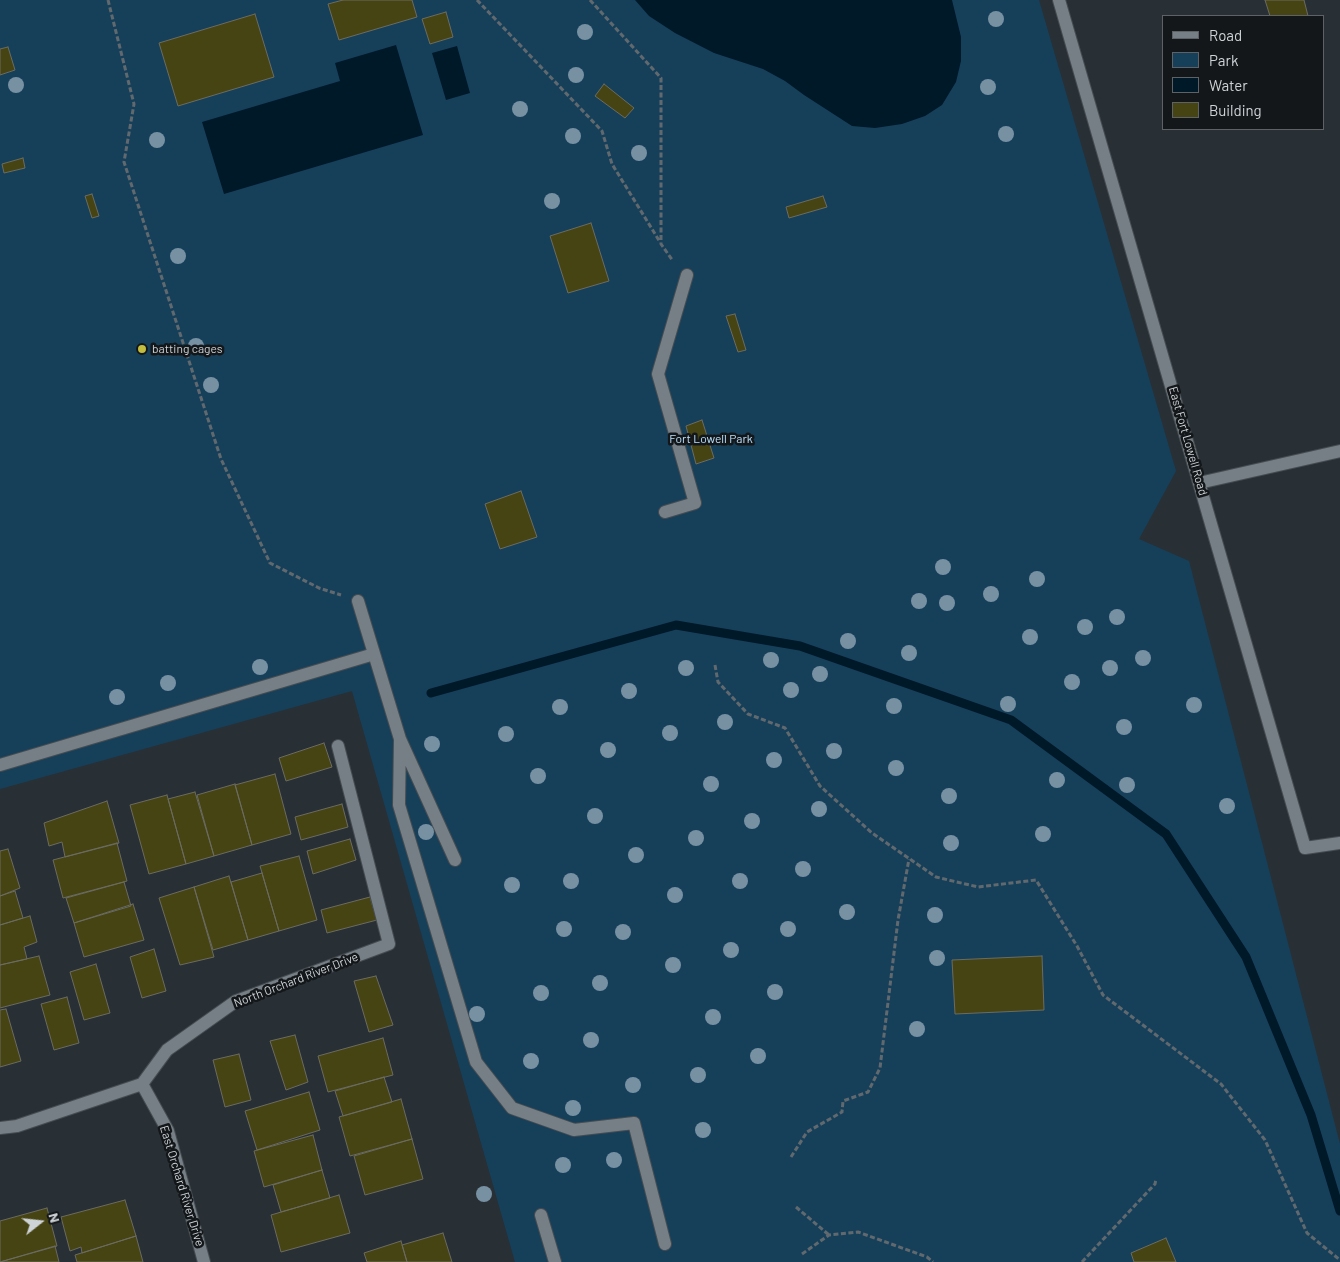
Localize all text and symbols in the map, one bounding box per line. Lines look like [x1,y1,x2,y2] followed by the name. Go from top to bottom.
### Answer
[1162,15,1325,130] legend
[1209,26,1242,44] text: Road
[1209,51,1238,69] text: Park
[1209,76,1248,94] text: Water
[1209,101,1262,119] text: Building
[152,342,223,356] place label: batting cages
[136,343,148,355] marker: batting cages
[1166,385,1210,497] street label: East Fort Lowell Road
[669,432,753,446] park label: Fort Lowell Park
[232,950,360,1010] street label: North Orchard River Drive
[157,1124,207,1248] street label: East Orchard River Drive
[15,1197,65,1247] north arrow
[45,1211,64,1225] text: N

